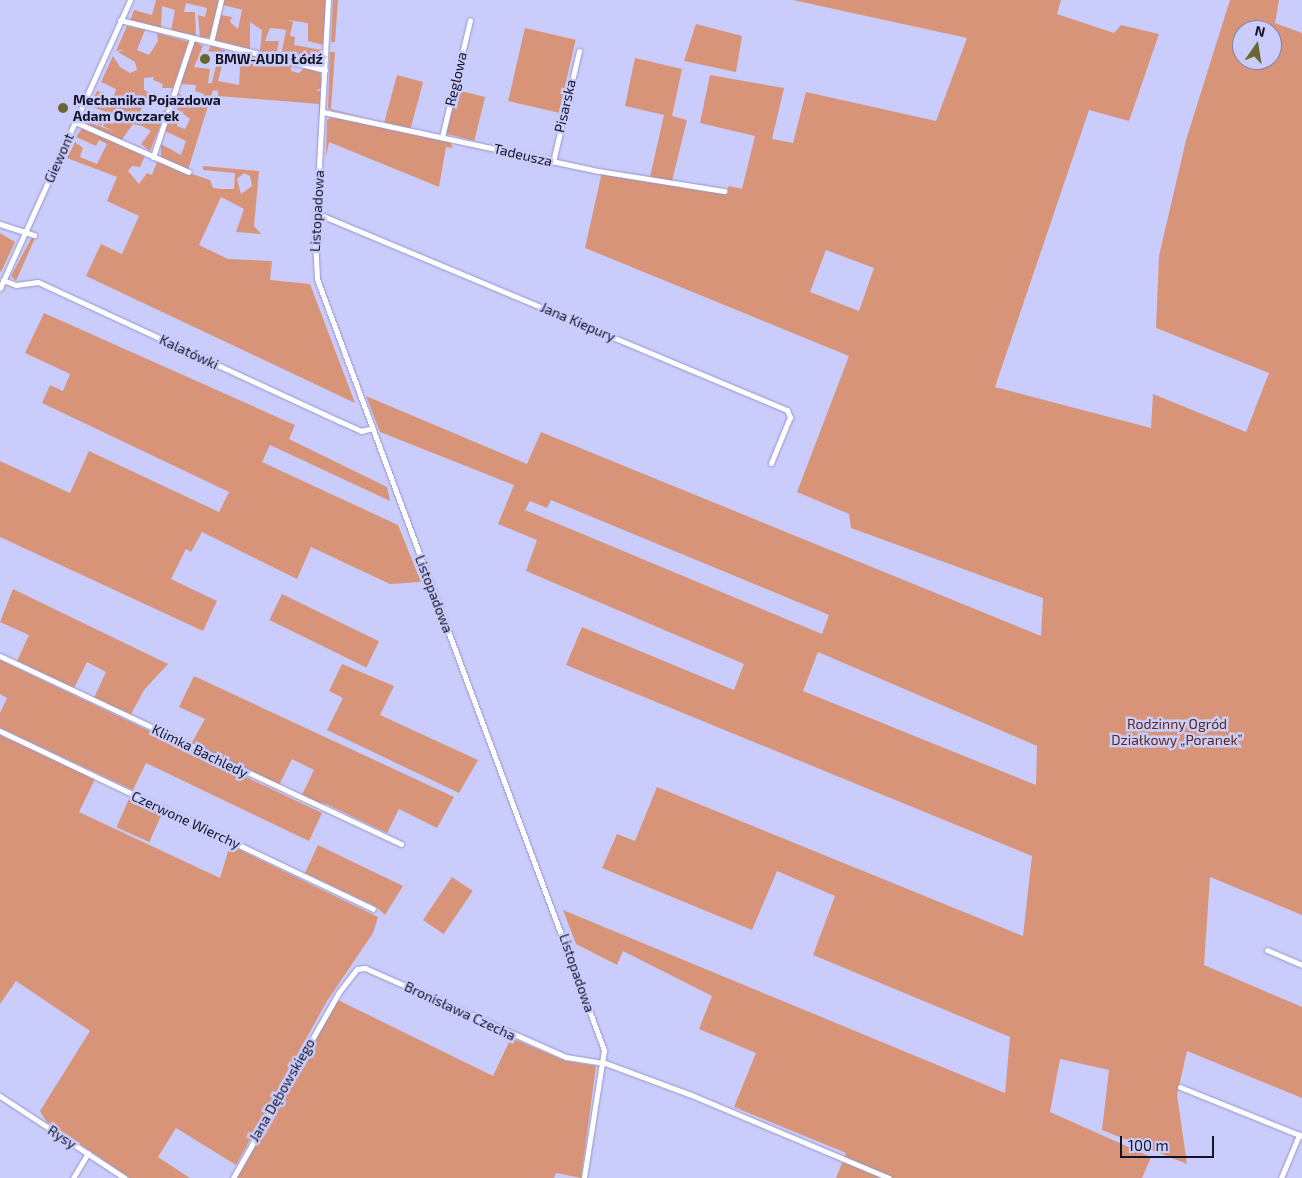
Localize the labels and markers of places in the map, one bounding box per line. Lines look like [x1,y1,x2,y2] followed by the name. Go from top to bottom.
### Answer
[215,51,323,67] place label: BMW-AUDI Łódź
[199,53,211,65] marker: BMW-AUDI Łódź
[73,92,221,124] place label: Mechanika Pojazdowa Adam Owczarek
[57,102,69,114] marker: Mechanika Pojazdowa Adam Owczarek

